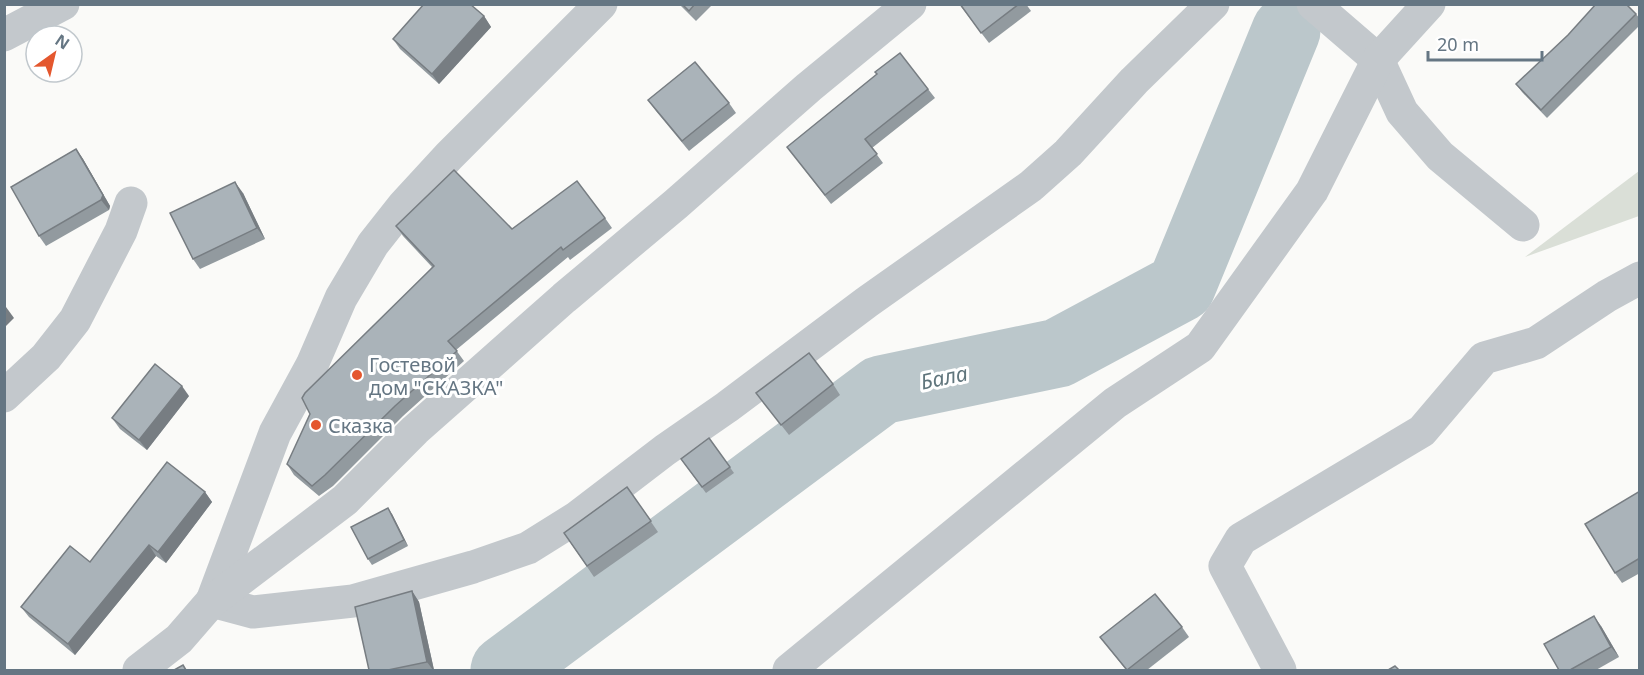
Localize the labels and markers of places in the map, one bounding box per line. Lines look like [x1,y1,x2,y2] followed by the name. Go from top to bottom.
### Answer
[369,351,503,401] place label: Гостевой дом "СКАЗКА"
[350,368,364,382] marker: Гостевой дом "СКАЗКА"
[328,412,393,439] place label: Сказка
[309,418,323,432] marker: Сказка

